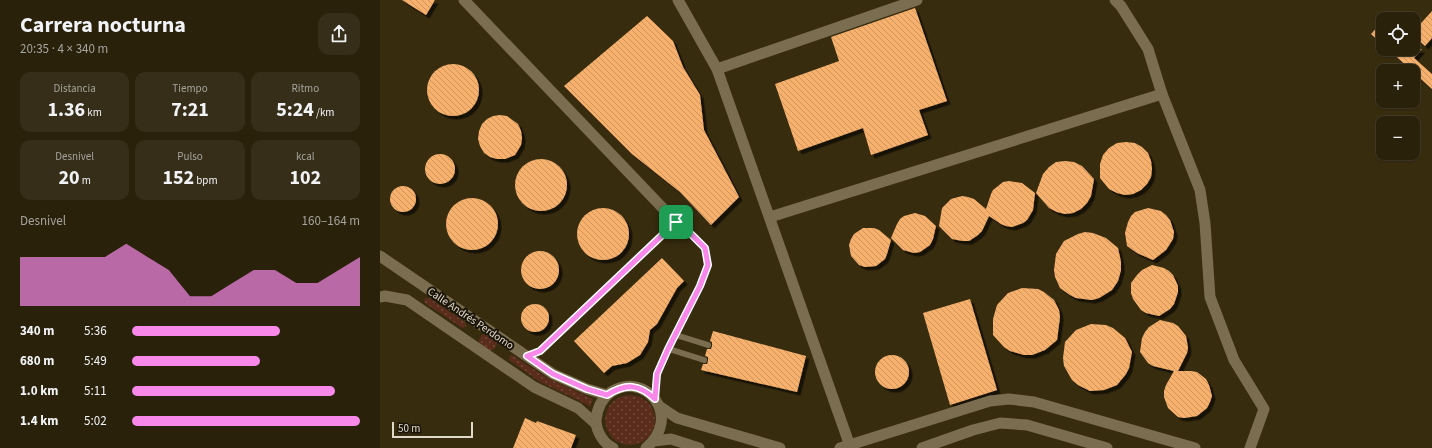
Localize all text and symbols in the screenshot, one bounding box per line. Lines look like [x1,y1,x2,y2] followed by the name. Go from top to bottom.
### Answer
[20,9,186,41] text: Carrera nocturna
[1376,12,1420,160] map controls
[1376,12,1420,56] button: locate
[318,13,360,55] button: share
[20,40,108,58] text: 20:35 · 4 × 340 m
[1376,64,1420,108] button: +
[54,81,96,96] text: Distancia
[172,81,208,96] text: Tiempo
[291,81,319,96] text: Ritmo
[47,96,85,124] text: 1.36
[171,96,209,124] text: 7:21
[276,96,314,124] text: 5:24
[85,105,102,120] text: km
[314,105,334,120] text: /km
[1376,116,1420,160] button: −
[55,149,94,164] text: Desnivel
[177,149,203,164] text: Pulso
[296,149,315,164] text: kcal
[58,164,80,192] text: 20
[162,164,194,192] text: 152
[289,164,321,192] text: 102
[80,173,91,188] text: m
[194,173,218,188] text: bpm
[659,205,693,239] pin
[665,211,687,233] icon: arrive
[20,212,66,230] text: Desnivel
[302,212,360,230] text: 160–164 m
[424,284,517,353] street label: Calle Andrés Perdomo
[20,322,54,340] text: 340 m
[84,322,107,340] text: 5:36
[20,352,54,370] text: 680 m
[84,352,107,370] text: 5:49
[20,382,59,400] text: 1.0 km
[84,382,107,400] text: 5:11
[20,412,59,430] text: 1.4 km
[84,412,107,430] text: 5:02
[392,420,473,439] scale bar
[398,421,420,436] text: 50 m

